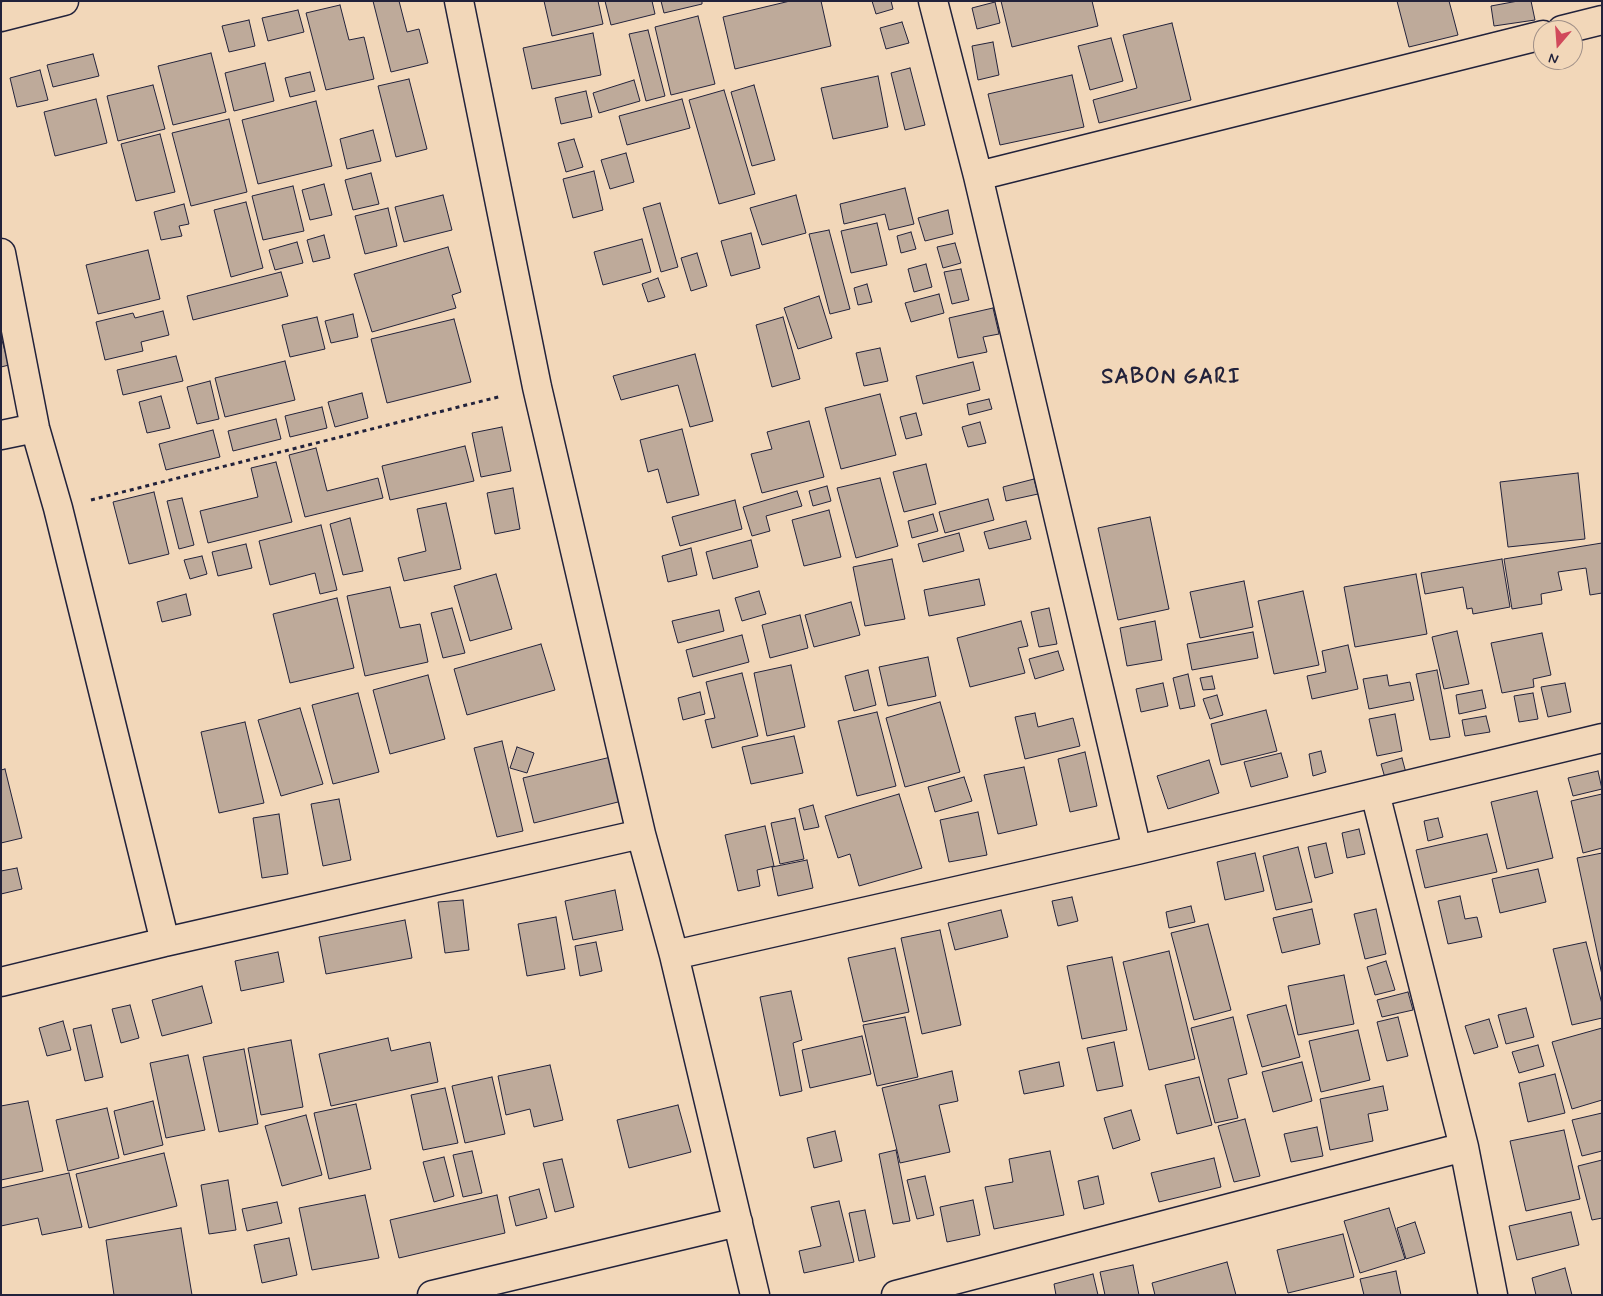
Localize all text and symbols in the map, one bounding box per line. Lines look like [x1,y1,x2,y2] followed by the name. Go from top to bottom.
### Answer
[1533,20,1583,70] north arrow
[1546,48,1561,68] text: N
[1100,365,1242,391] district label: SABON GARI

